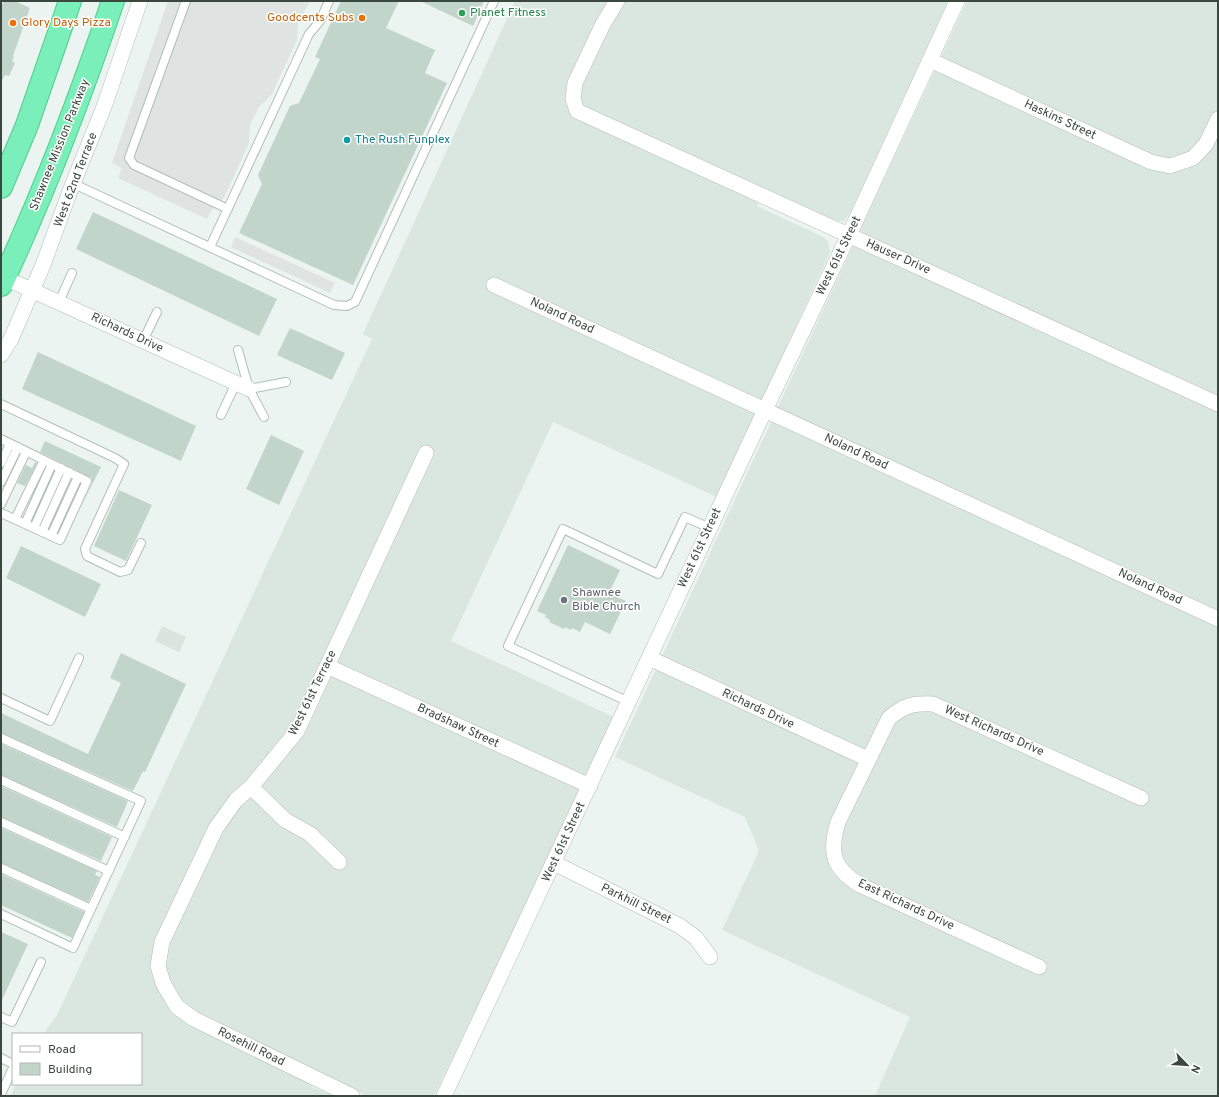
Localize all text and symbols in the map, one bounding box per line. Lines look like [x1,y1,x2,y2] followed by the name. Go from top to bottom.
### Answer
[470,5,546,21] place label: Planet Fitness
[457,8,467,18] marker: Planet Fitness
[267,10,354,26] place label: Goodcents Subs
[357,13,367,23] marker: Goodcents Subs
[21,15,111,31] place label: Glory Days Pizza
[8,18,18,28] marker: Glory Days Pizza
[26,77,94,213] street label: Shawnee Mission Parkway
[1021,96,1099,144] street label: Haskins Street
[51,130,101,230] street label: West 62nd Terrace
[355,132,450,148] place label: The Rush Funplex
[342,135,352,145] marker: The Rush Funplex
[813,214,865,298] street label: West 61st Street
[863,236,933,278] street label: Hauser Drive
[527,294,597,338] street label: Noland Road
[88,309,166,357] street label: Richards Drive
[821,430,891,474] street label: Noland Road
[675,505,725,591] street label: West 61st Street
[1115,565,1185,609] street label: Noland Road
[572,585,641,615] place label: Shawnee Bible Church
[559,595,569,605] marker: Shawnee Bible Church
[285,648,341,738] street label: West 61st Terrace
[719,685,797,733] street label: Richards Drive
[414,700,502,752] street label: Bradshaw Street
[942,702,1046,760] street label: West Richards Drive
[539,799,589,885] street label: West 61st Street
[855,876,957,934] street label: East Richards Drive
[598,880,674,928] street label: Parkhill Street
[215,1024,287,1070] street label: Rosehill Road
[12,1033,142,1085] legend
[48,1042,76,1058] text: Road
[1167,1045,1207,1085] north arrow
[48,1062,92,1078] text: Building
[1187,1062,1203,1075] text: N

